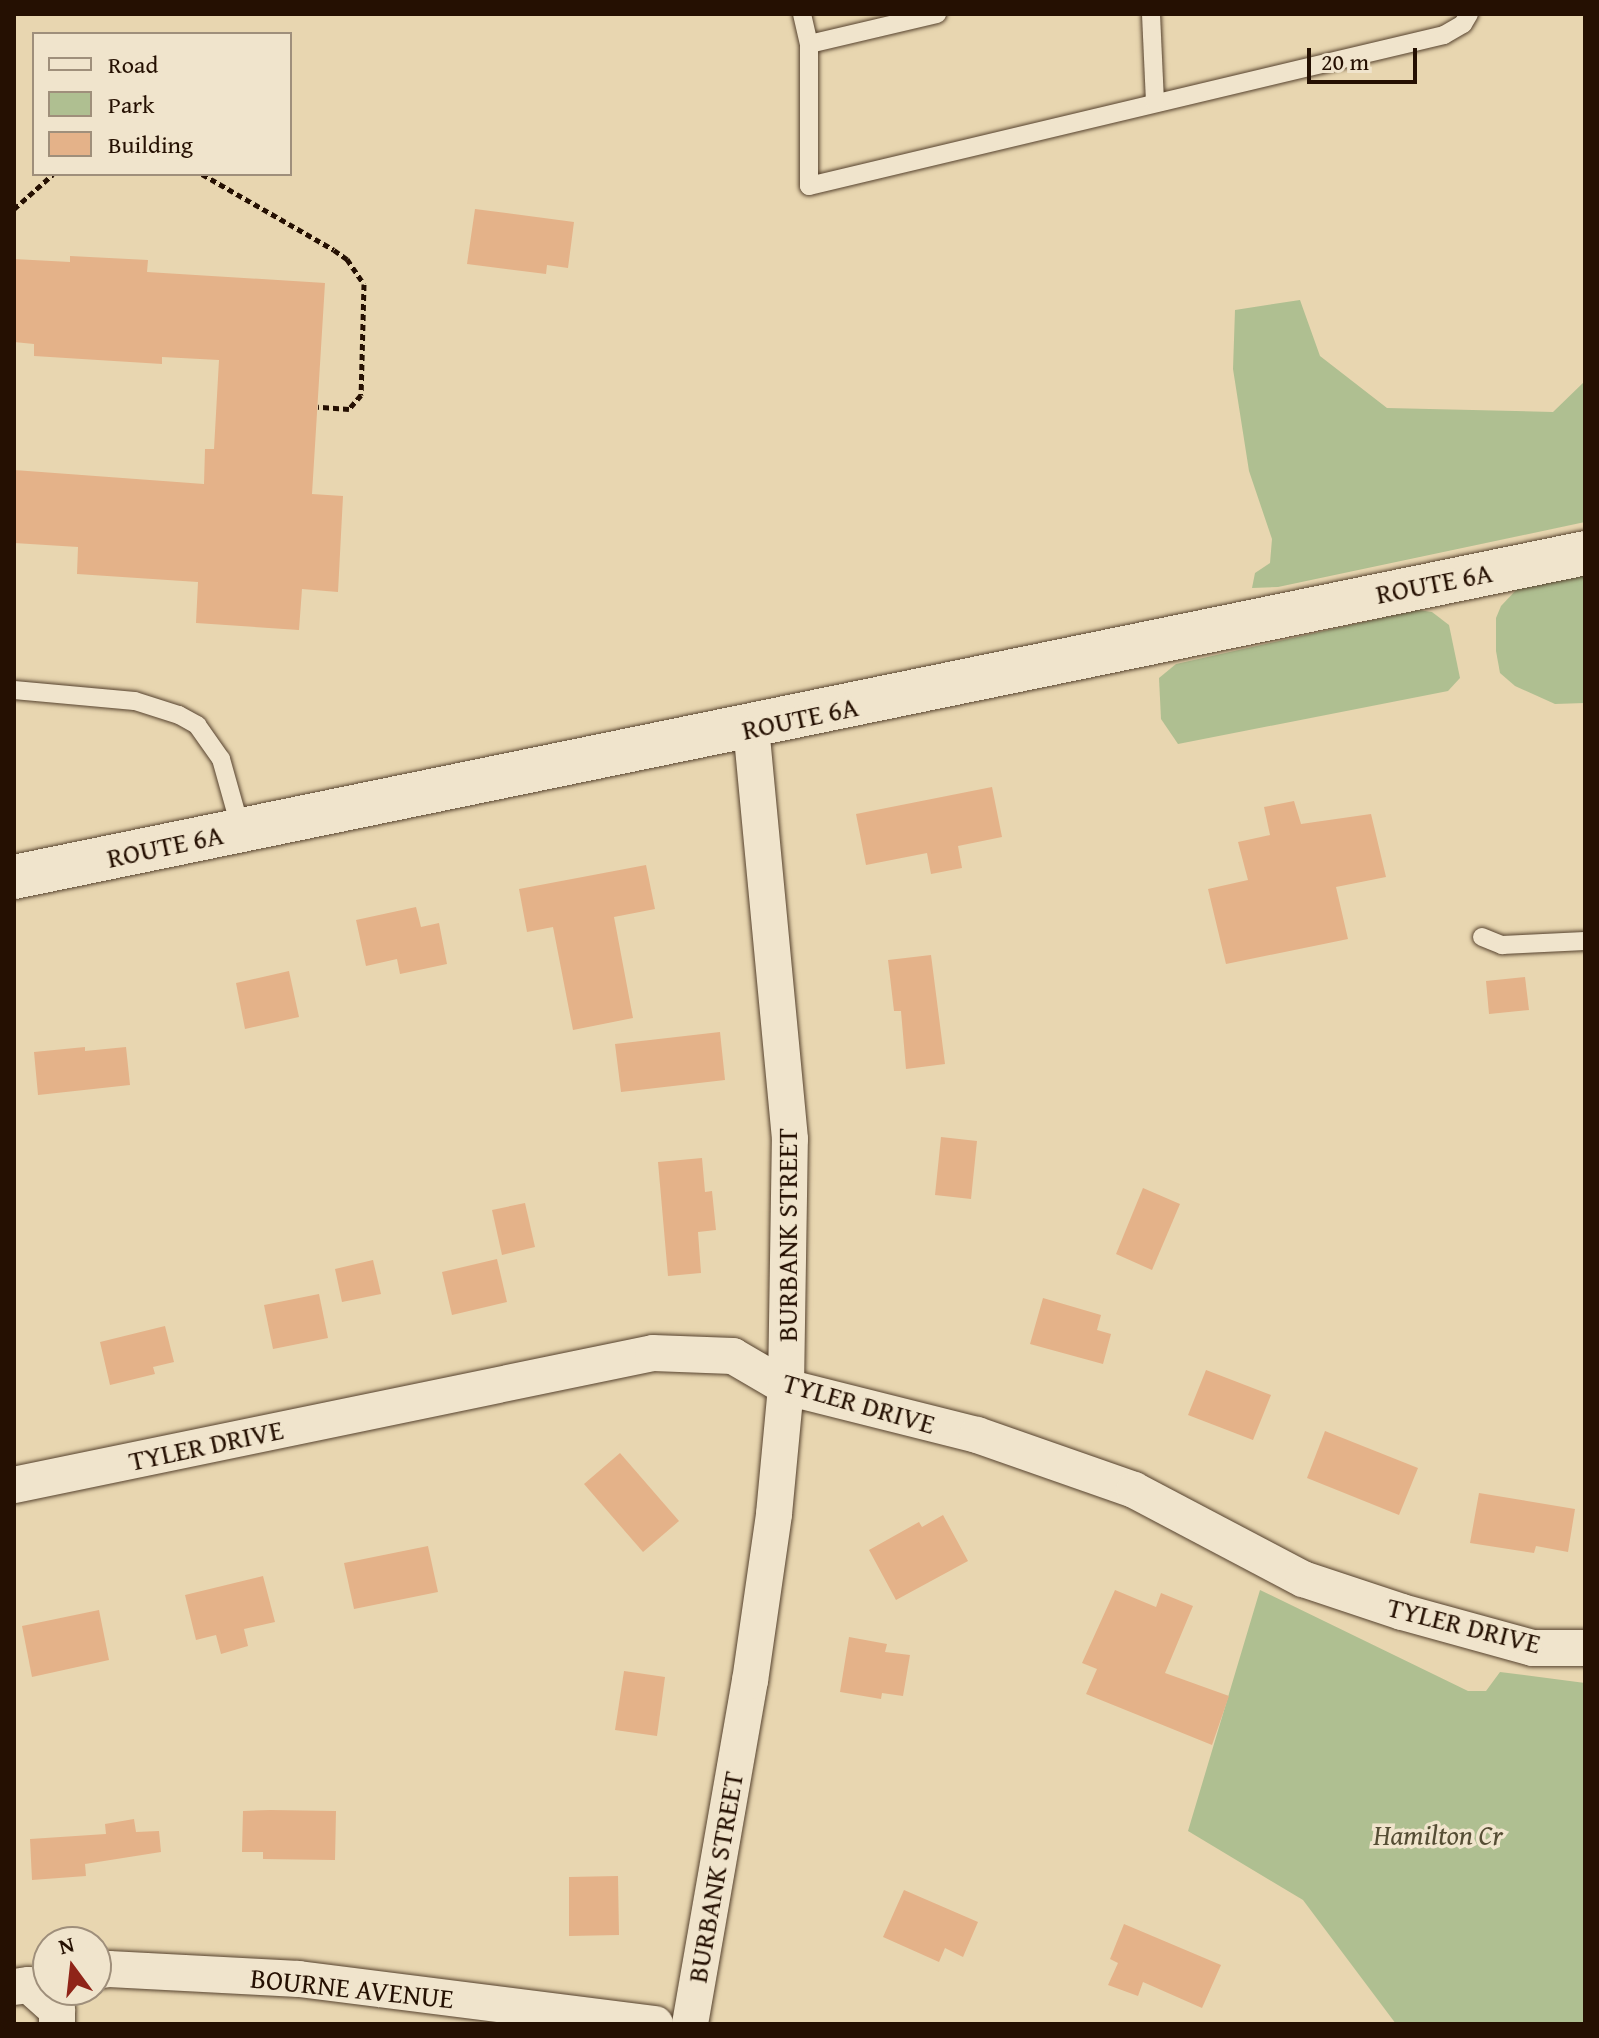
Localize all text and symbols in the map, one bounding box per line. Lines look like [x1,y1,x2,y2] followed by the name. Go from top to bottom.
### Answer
[32,32,292,176] legend
[1311,32,1421,82] scale bar
[1321,44,1369,79] text: 20 m
[108,47,158,82] text: Road
[108,87,154,122] text: Park
[108,127,193,162] text: Building
[1373,555,1495,611] street label: ROUTE 6A
[739,689,861,747] street label: ROUTE 6A
[104,817,226,875] street label: ROUTE 6A
[770,1128,804,1342] street label: BURBANK STREET
[779,1365,939,1441] street label: TYLER DRIVE
[126,1412,286,1478] street label: TYLER DRIVE
[1384,1590,1544,1660] street label: TYLER DRIVE
[680,1769,750,1985] street label: BURBANK STREET
[1373,1818,1503,1852] park label: Hamilton Cr
[32,1926,112,2006] north arrow
[55,1927,78,1962] text: N
[249,1961,455,2015] street label: BOURNE AVENUE

